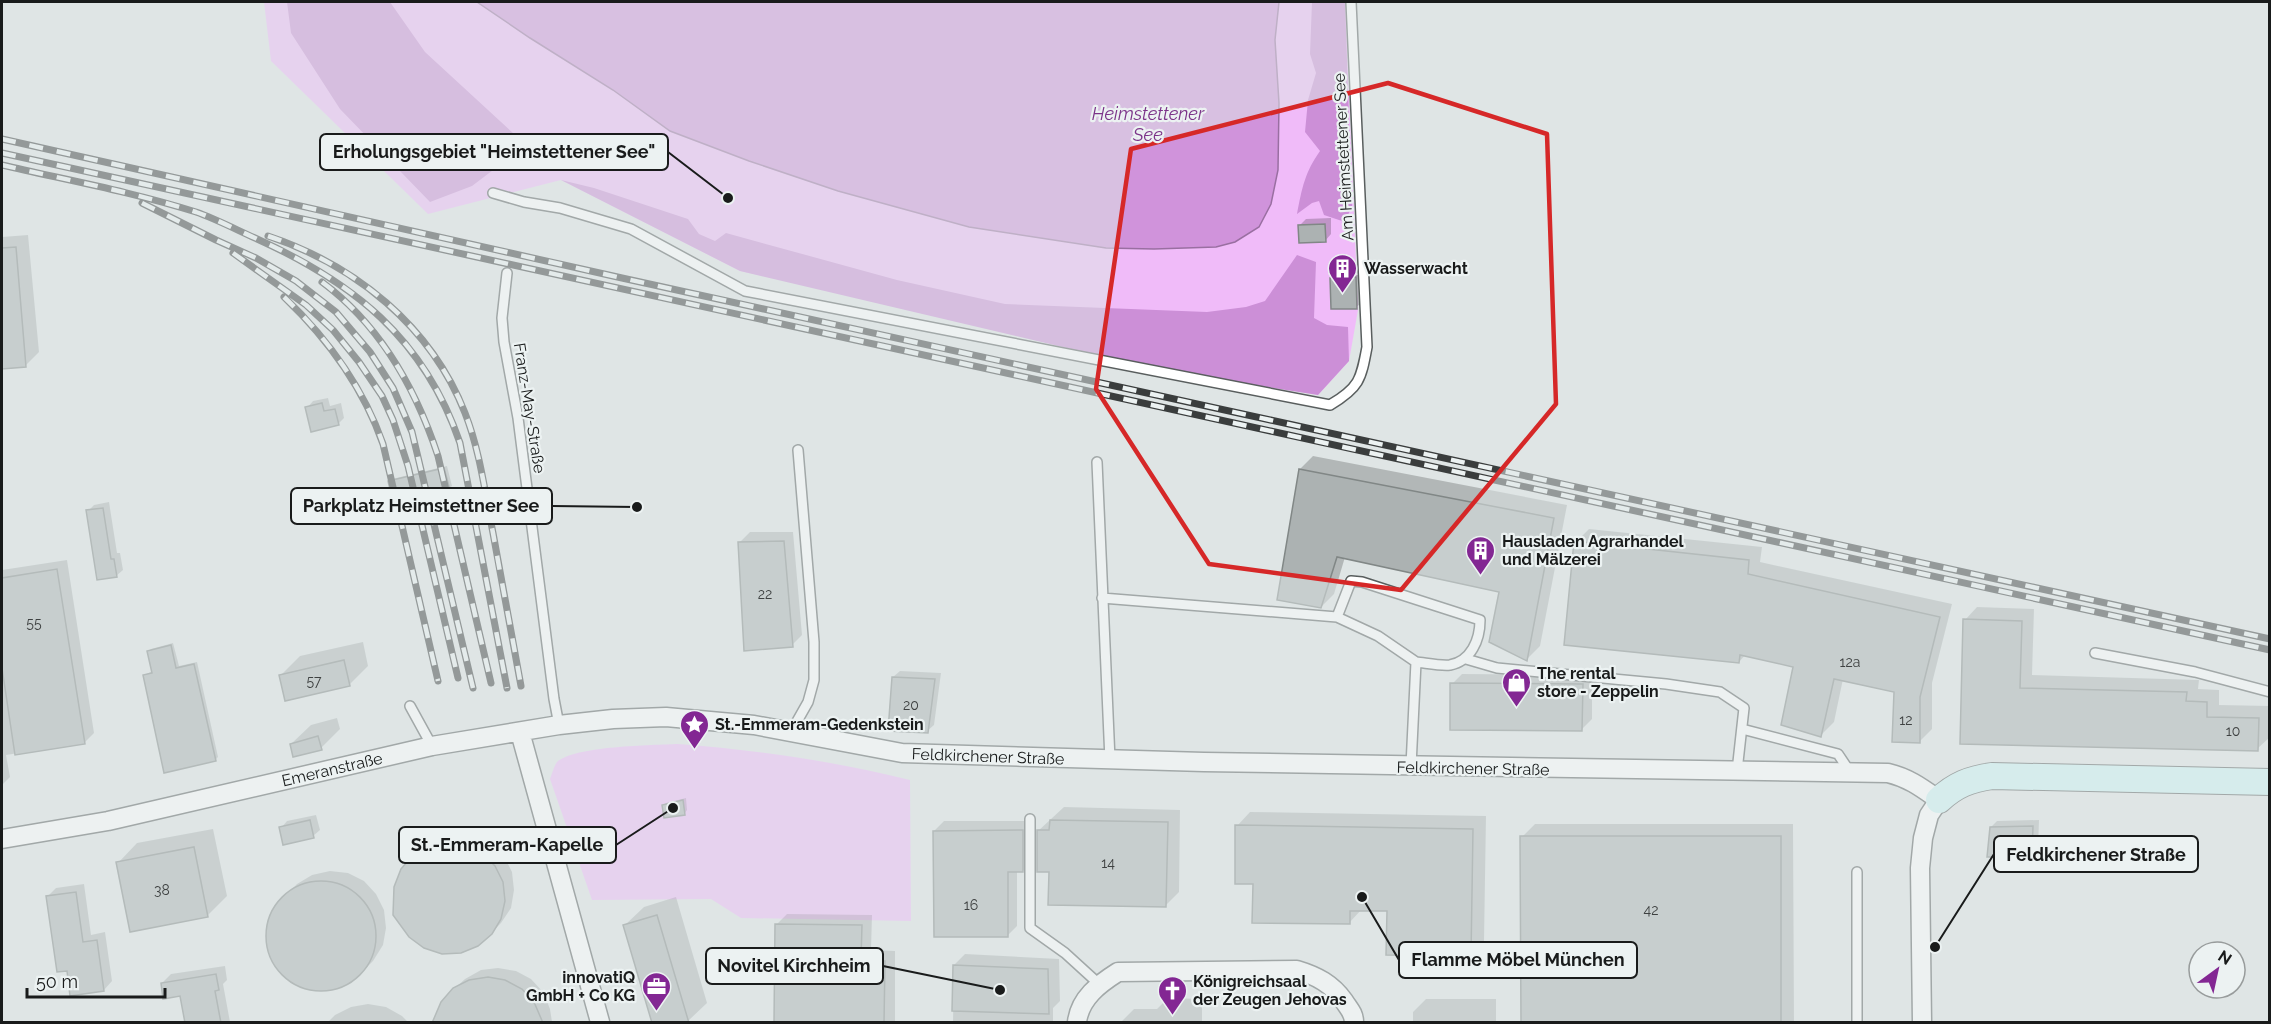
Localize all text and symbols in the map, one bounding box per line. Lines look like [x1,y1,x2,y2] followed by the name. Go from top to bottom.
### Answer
[1330,73,1357,241] street label: Am Heimstettener See
[1092,103,1205,145] water label: Heimstettener See
[320,134,668,170] callout: Erholungsgebiet "Heimstettener See"
[333,141,655,162] text: Erholungsgebiet "Heimstettener See"
[1327,252,1359,294] building icon: Wasserwacht
[1364,259,1468,278] place label: Wasserwacht
[510,341,549,475] street label: Franz-May-Straße
[291,488,552,524] callout: Parkplatz Heimstettner See
[303,495,539,516] text: Parkplatz Heimstettner See
[1502,532,1685,569] place label: Hausladen Agrarhandel und Mälzerei
[1465,534,1497,576] building icon: Hausladen Agrarhandel und Mälzerei
[758,586,772,602] house number: 22
[26,615,42,631] house number: 55
[1840,654,1860,670] house number: 12a
[1537,664,1659,701] place label: The rental store - Zeppelin
[1500,666,1532,708] shop icon: The rental store - Zeppelin
[306,673,322,689] house number: 57
[903,697,919,713] house number: 20
[678,708,710,750] place icon: St.-Emmeram-Gedenkstein
[1899,712,1913,728] house number: 12
[715,715,924,734] place label: St.-Emmeram-Gedenkstein
[2226,723,2240,739] house number: 10
[911,744,1065,769] street label: Feldkirchener Straße
[280,749,384,790] street label: Emeranstraße
[1396,758,1550,779] street label: Feldkirchener Straße
[399,827,616,863] callout: St.-Emmeram-Kapelle
[411,834,604,855] text: St.-Emmeram-Kapelle
[1994,836,2198,872] callout: Feldkirchener Straße
[2006,844,2186,865] text: Feldkirchener Straße
[1101,855,1115,871] house number: 14
[154,882,170,898] house number: 38
[964,897,978,913] house number: 16
[1644,902,1658,918] house number: 42
[2187,940,2247,1000] north arrow
[1399,942,1637,978] callout: Flamme Möbel München
[2215,947,2235,969] text: N
[706,948,883,984] callout: Novitel Kirchheim
[1411,949,1625,970] text: Flamme Möbel München
[717,955,871,976] text: Novitel Kirchheim
[27,961,165,999] scale bar
[526,968,635,1005] place label: innovatiQ GmbH + Co KG
[640,970,672,1012] office icon: innovatiQ GmbH + Co KG
[36,971,78,992] text: 50 m
[1193,972,1347,1009] place label: Königreichsaal der Zeugen Jehovas
[1156,974,1188,1016] church icon: Königreichsaal der Zeugen Jehovas

